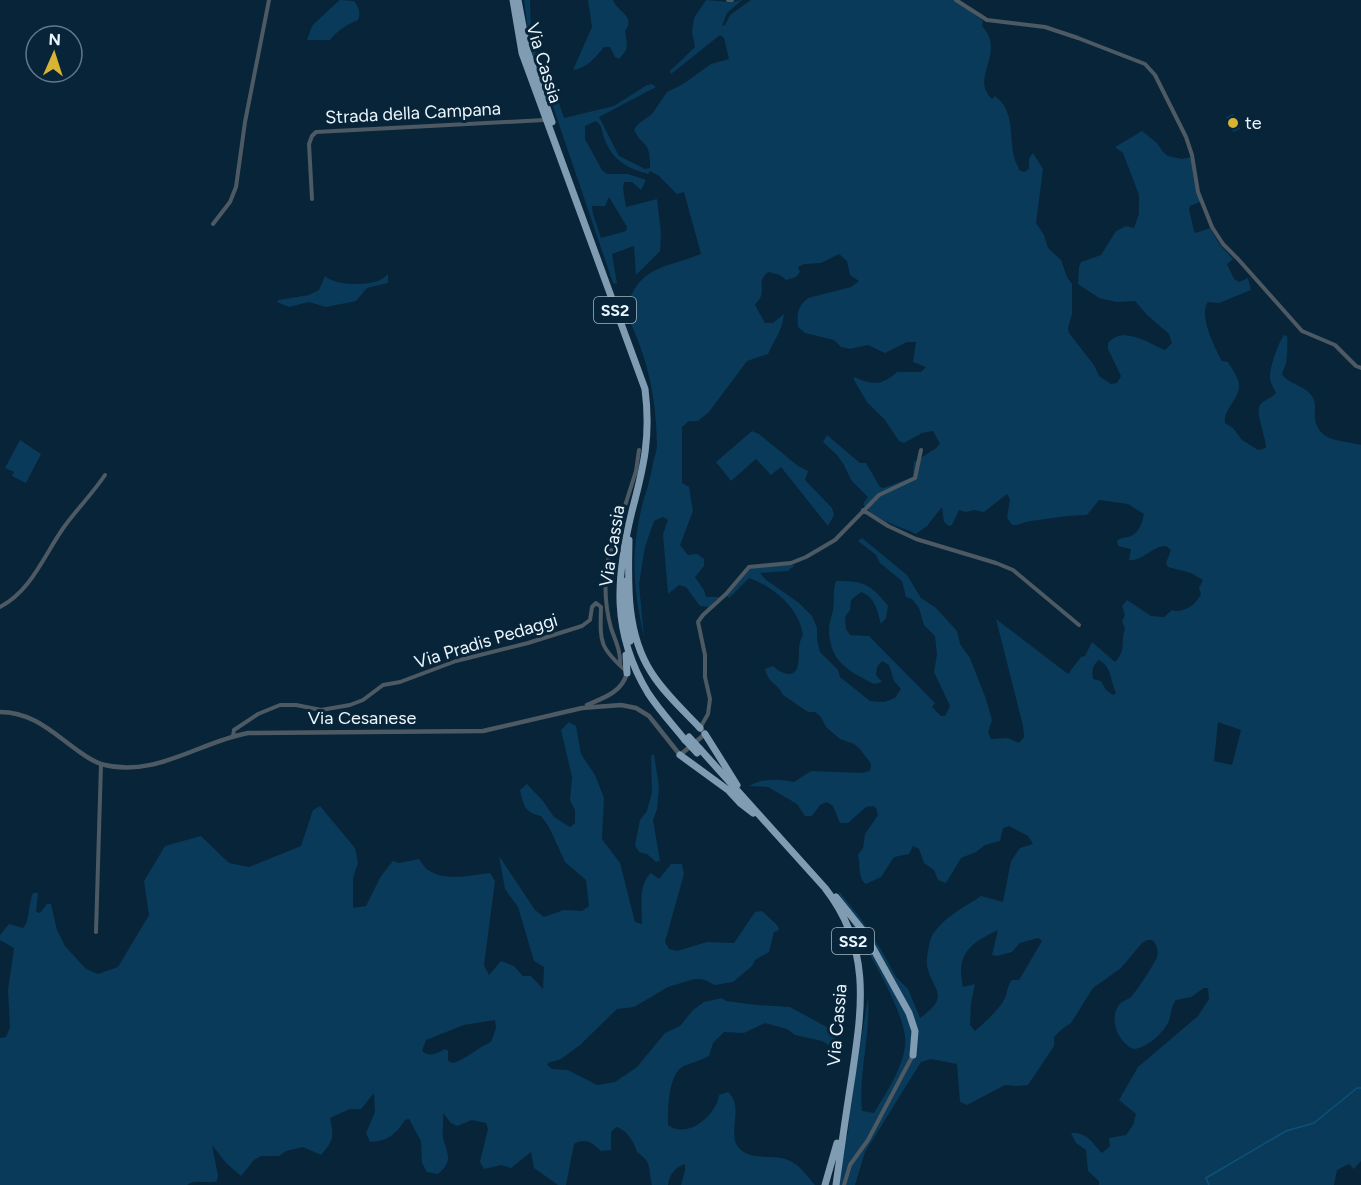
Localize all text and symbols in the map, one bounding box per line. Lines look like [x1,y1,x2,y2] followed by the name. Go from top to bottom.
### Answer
[521,20,567,106] street label: Via Cassia
[24,24,84,84] north arrow
[48,30,61,49] text: N
[325,97,501,129] street label: Strada della Campana
[1245,112,1262,134] place label: te
[1226,116,1240,130] marker: te
[594,297,636,323] road number: SS2
[595,504,629,588] street label: Via Cassia
[412,609,560,673] street label: Via Pradis Pedaggi
[308,707,417,729] street label: Via Cesanese
[832,928,874,954] road number: SS2
[822,983,852,1067] street label: Via Cassia

